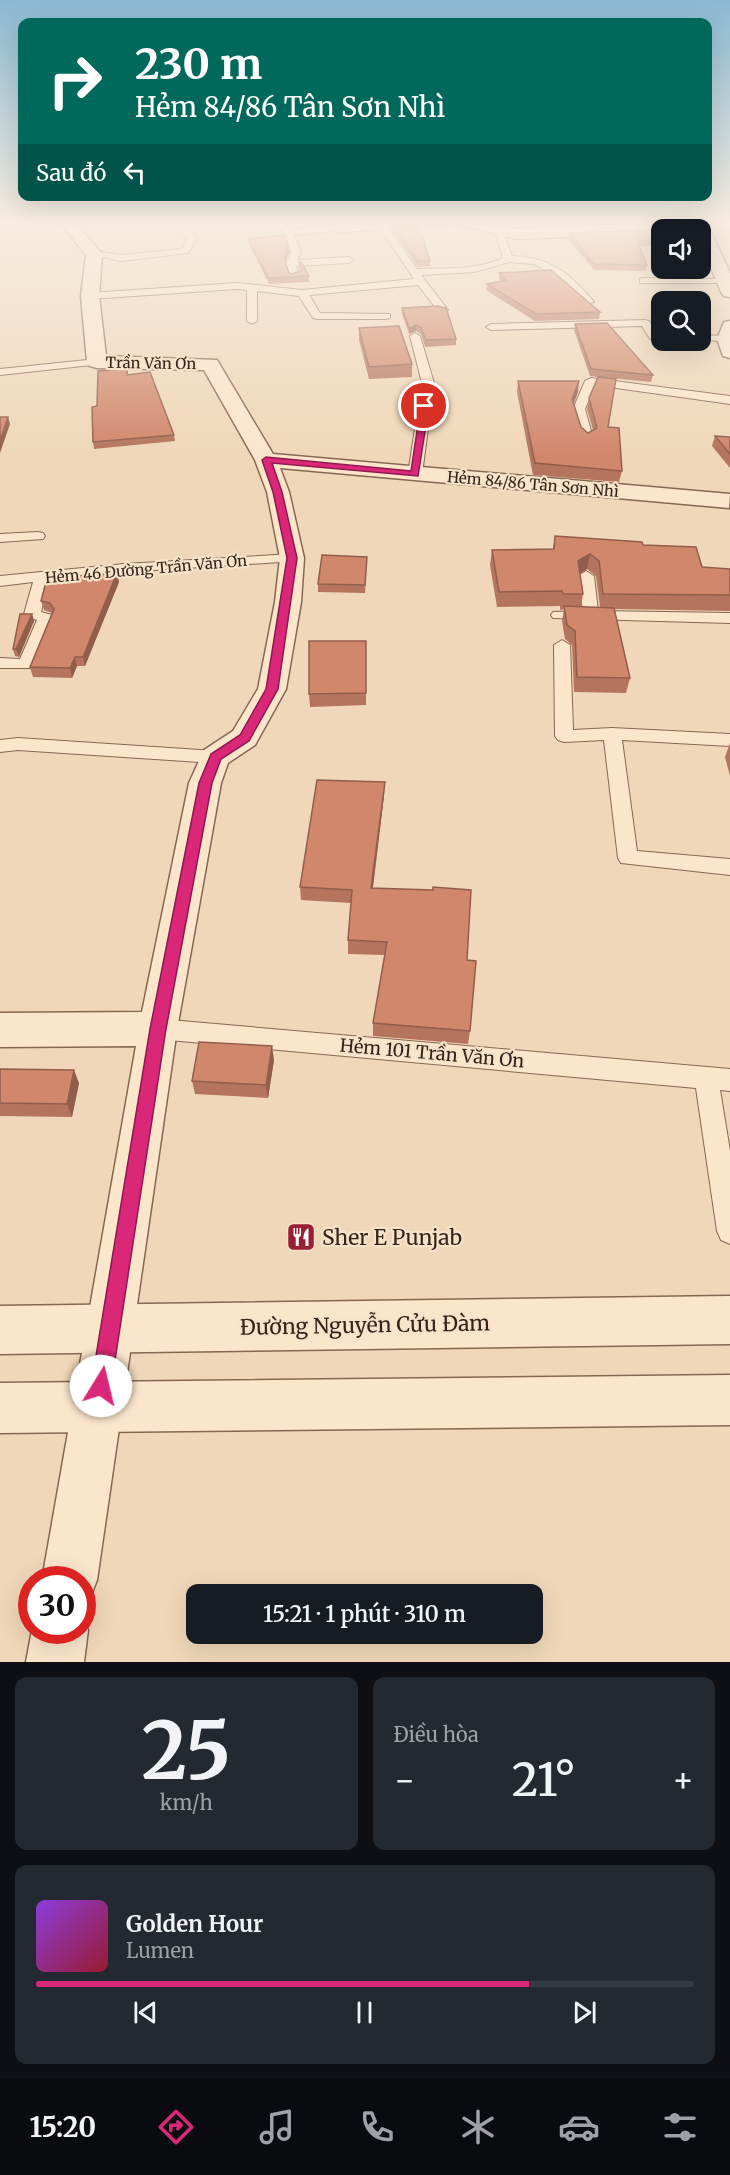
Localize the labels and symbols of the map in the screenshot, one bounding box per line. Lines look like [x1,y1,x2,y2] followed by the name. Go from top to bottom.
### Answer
[106,352,197,373] street label: Trần Văn Ơn
[398,380,449,431] pin
[446,467,620,501] street label: Hẻm 84/86 Tân Sơn Nhì
[44,550,248,587] street label: Hẻm 46 Đường Trần Văn Ơn
[339,1033,525,1073] street label: Hẻm 101 Trần Văn Ơn
[285,1221,317,1253] restaurant icon: Sher E Punjab
[322,1224,462,1251] place label: Sher E Punjab
[240,1308,490,1341] street label: Đường Nguyễn Cửu Đàm
[69,1354,133,1418] position arrow
[18,1566,96,1644] speed limit sign: 30

